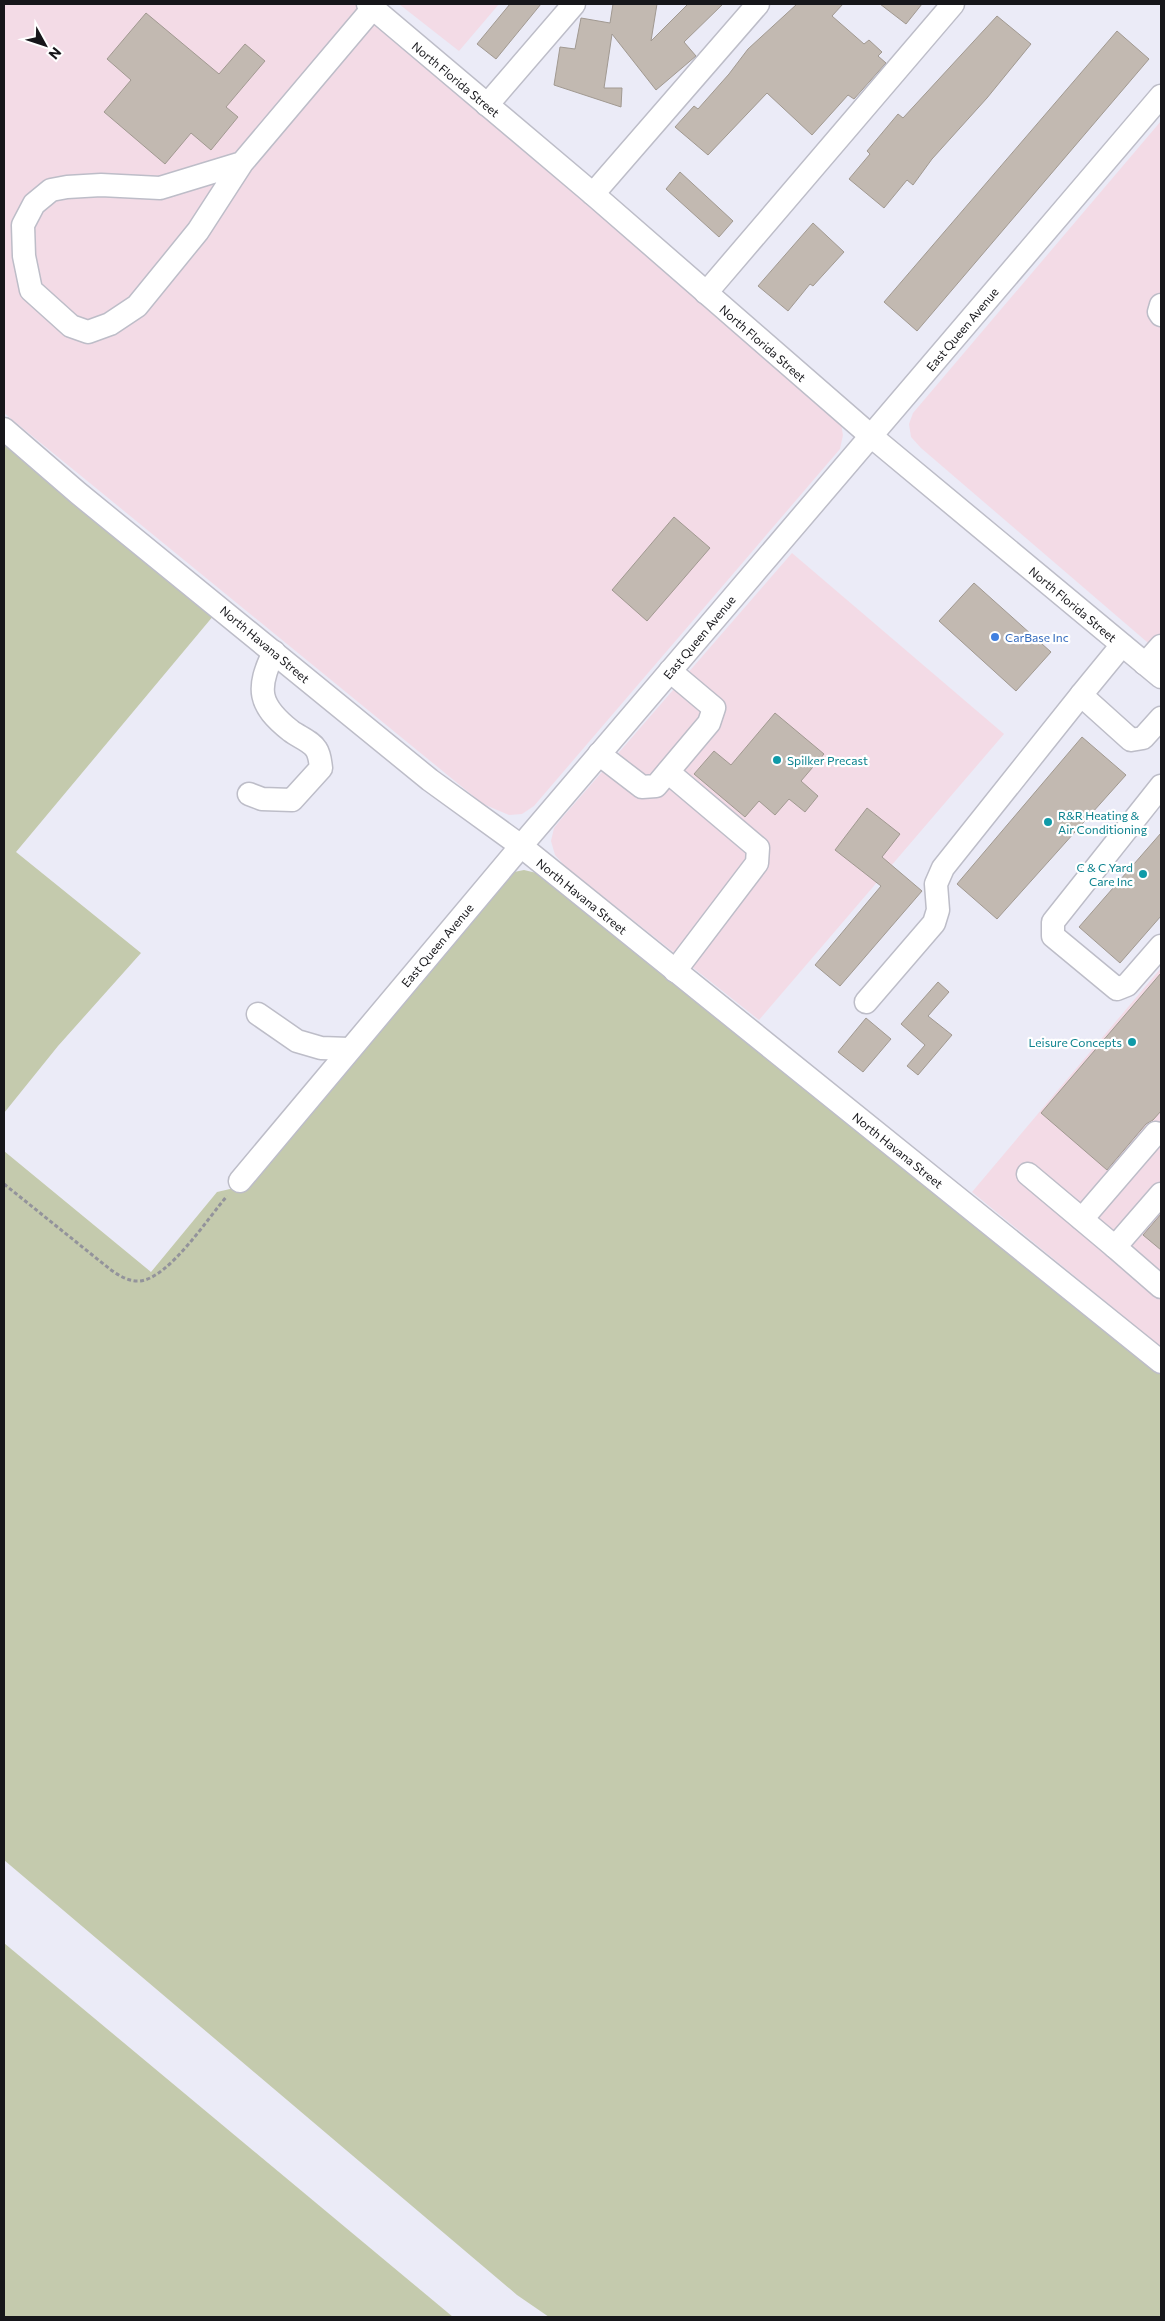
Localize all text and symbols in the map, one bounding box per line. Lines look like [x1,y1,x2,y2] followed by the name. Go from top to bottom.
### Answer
[20,20,70,70] north arrow
[410,38,503,120] street label: North Florida Street
[45,44,65,63] text: N
[923,285,1001,373] street label: East Queen Avenue
[717,302,809,384] street label: North Florida Street
[1027,563,1120,645] street label: North Florida Street
[660,593,738,681] street label: East Queen Avenue
[218,603,312,685] street label: North Havana Street
[1005,630,1069,644] place label: CarBase Inc
[989,631,1001,643] marker: CarBase Inc
[787,753,868,767] place label: Spilker Precast
[771,754,783,766] marker: Spilker Precast
[1058,808,1148,836] place label: R&R Heating & Air Conditioning
[1042,816,1054,828] marker: R&R Heating & Air Conditioning
[534,855,630,937] street label: North Havana Street
[1076,860,1133,888] place label: C & C Yard Care Inc
[1137,868,1149,880] marker: C & C Yard Care Inc
[398,901,476,989] street label: East Queen Avenue
[1028,1035,1122,1049] place label: Leisure Concepts
[1126,1036,1138,1048] marker: Leisure Concepts
[850,1109,946,1191] street label: North Havana Street

